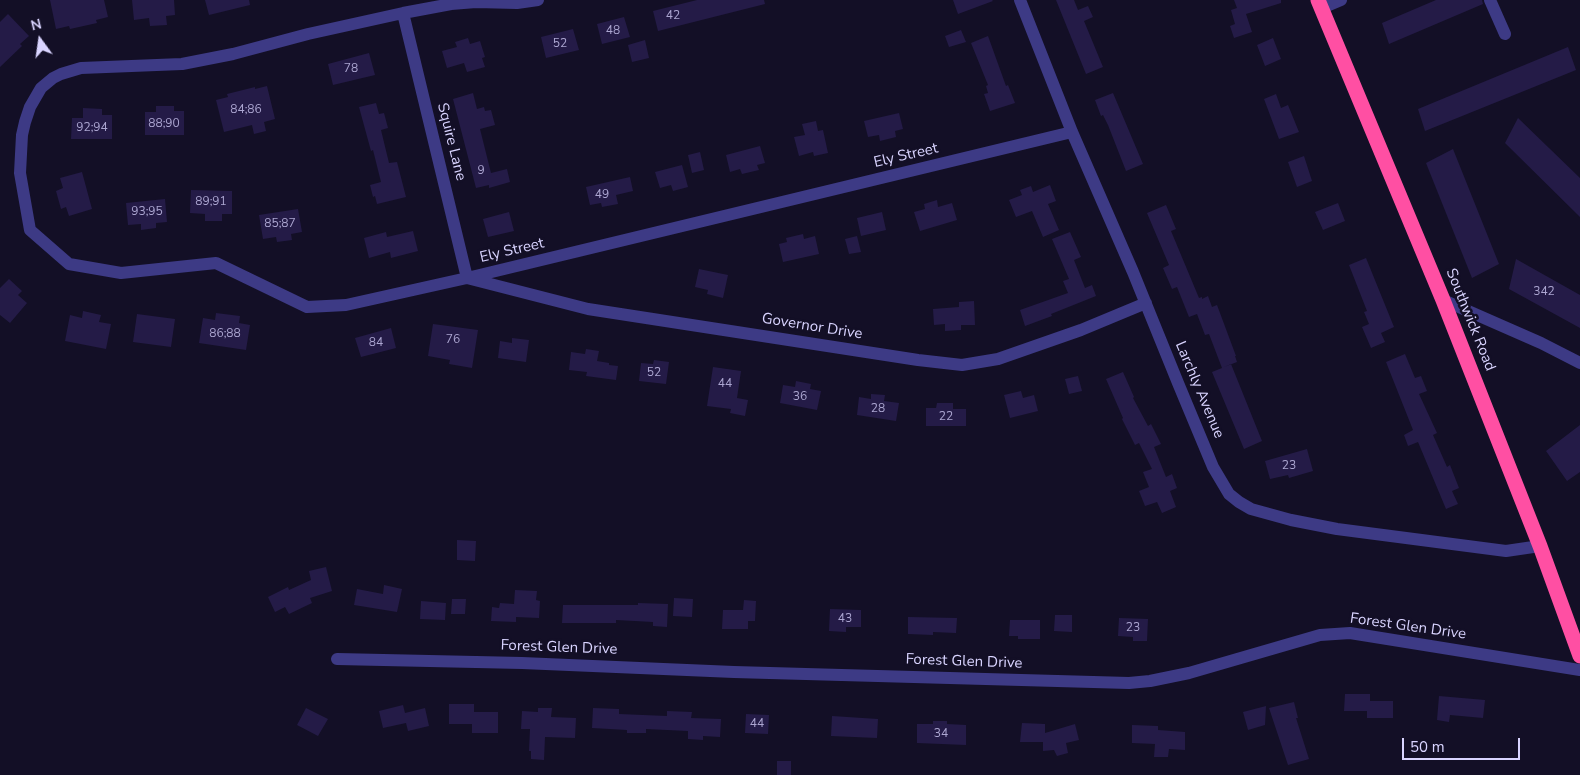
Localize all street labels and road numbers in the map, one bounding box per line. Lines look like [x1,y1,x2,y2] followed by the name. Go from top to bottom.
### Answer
[433,101,469,183] street label: Squire Lane
[872,140,940,172] street label: Ely Street
[478,235,546,267] street label: Ely Street
[1441,266,1499,374] street label: Southwick Road
[760,310,864,344] street label: Governor Drive
[1170,339,1228,441] street label: Larchly Avenue
[1349,610,1467,644] street label: Forest Glen Drive
[500,637,618,659] street label: Forest Glen Drive
[905,651,1023,673] street label: Forest Glen Drive

